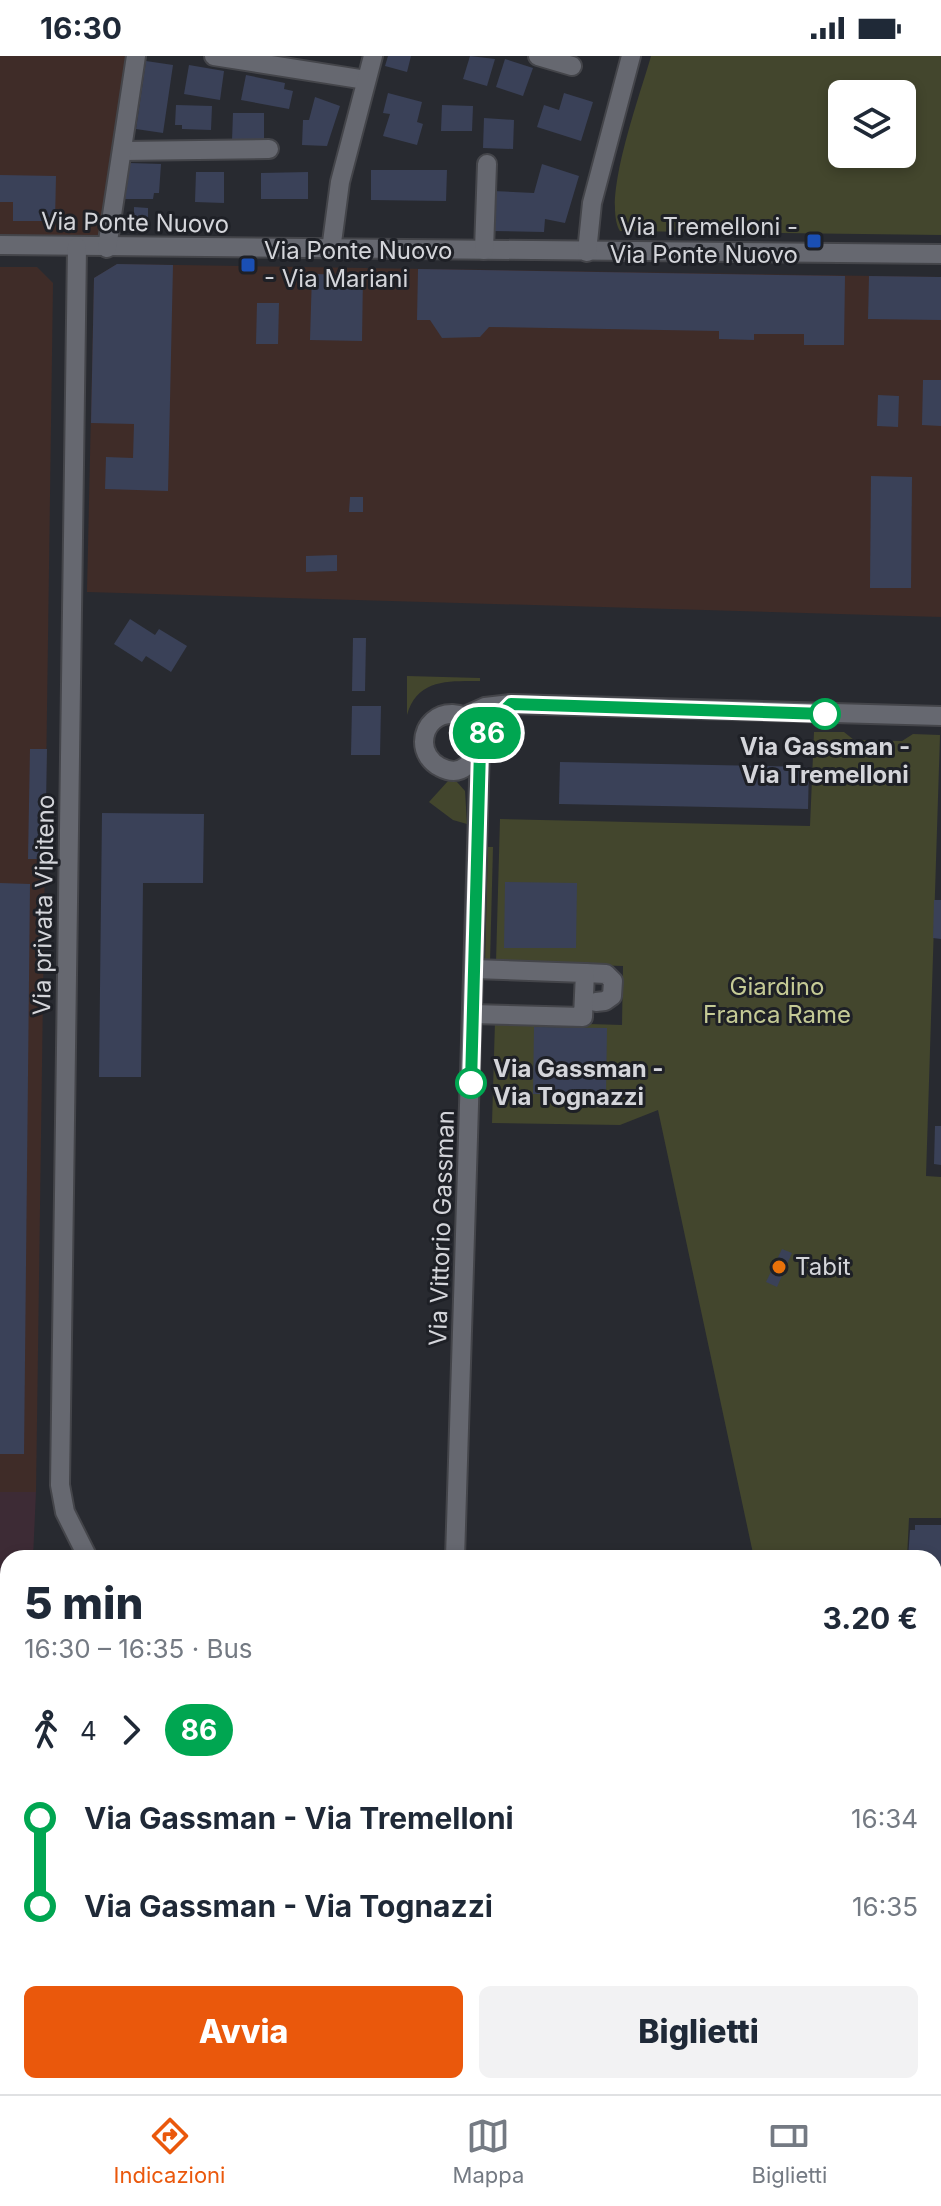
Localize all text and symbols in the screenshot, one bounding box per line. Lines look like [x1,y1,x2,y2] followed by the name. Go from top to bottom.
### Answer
[40,10,122,46] text: 16:30
[828,80,916,168] map controls
[828,80,916,168] button: layers
[41,206,229,239] street label: Via Ponte Nuovo
[610,212,798,269] place label: Via Tremelloni - Via Ponte Nuovo
[805,232,823,250] marker: Via Tremelloni - Via Ponte Nuovo
[264,236,452,293] place label: Via Ponte Nuovo - Via Mariani
[239,256,257,274] marker: Via Ponte Nuovo - Via Mariani
[810,699,840,729] marker: Via Gassman - Via Tremelloni
[451,707,523,759] line badge: 86
[469,716,505,750] text: 86
[740,732,910,789] place label: Via Gassman - Via Tremelloni
[27,794,60,1016] street label: Via privata Vipiteno
[703,972,851,1029] park label: Giardino Franca Rame
[493,1054,664,1111] place label: Via Gassman - Via Tognazzi
[456,1068,486,1098] marker: Via Gassman - Via Tognazzi
[423,1110,460,1346] street label: Via Vittorio Gassman
[795,1252,851,1281] place label: Tabit
[770,1258,788,1276] marker: Tabit
[24,1576,144,1630] text: 5 min
[822,1600,918,1636] text: 3.20 €
[24,1633,253,1664] text: 16:30 – 16:35 · Bus
[24,1708,68,1752] icon: walk
[109,1708,153,1752] icon: forward
[181,1713,217,1747] text: 86
[80,1715,97,1746] text: 4
[84,1800,514,1836] text: Via Gassman - Via Tremelloni
[851,1803,918,1834] text: 16:34
[84,1888,493,1924] text: Via Gassman - Via Tognazzi
[852,1891,918,1922] text: 16:35
[24,1986,463,2078] button: Avvia
[479,1986,918,2078] button: Biglietti
[114,2114,225,2188] tab: Indicazioni
[453,2114,524,2188] tab: Mappa
[752,2114,827,2188] tab: Biglietti

